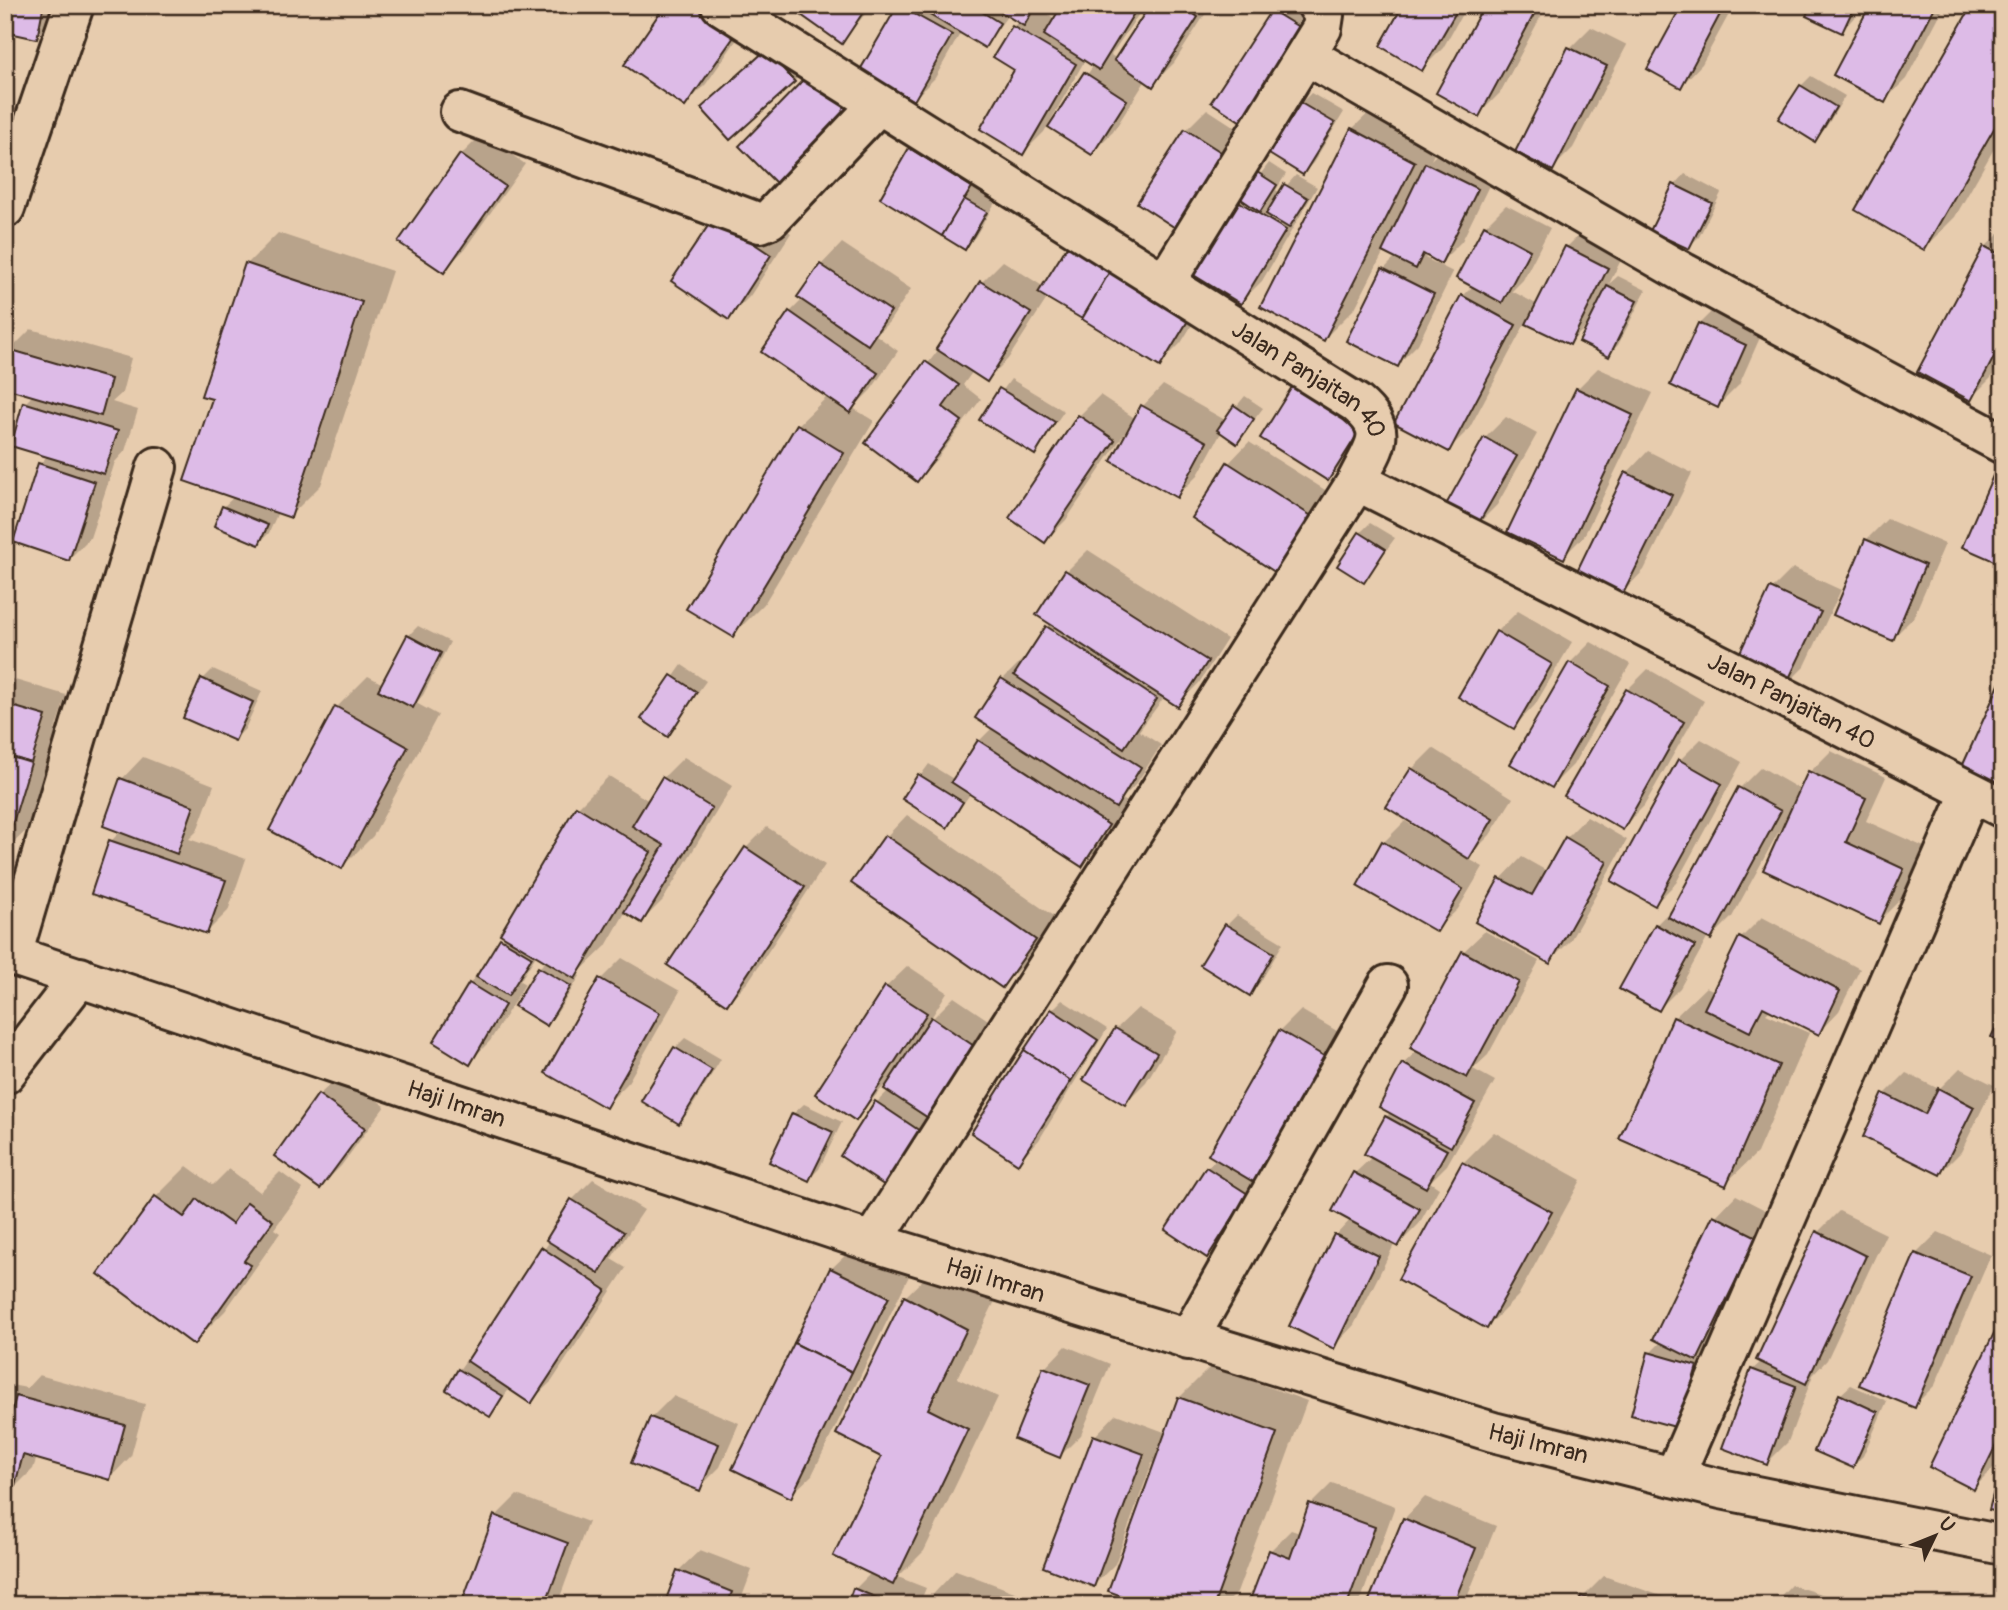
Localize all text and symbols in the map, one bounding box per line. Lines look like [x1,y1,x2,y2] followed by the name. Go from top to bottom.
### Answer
[1226,315,1391,440] street label: Jalan Panjaitan 40
[1703,647,1880,756] street label: Jalan Panjaitan 40
[403,1074,509,1134] street label: Haji Imran
[942,1251,1048,1309] street label: Haji Imran
[1485,1417,1591,1470] street label: Haji Imran
[1899,1502,1969,1572] north arrow
[1934,1512,1960,1538] text: U

